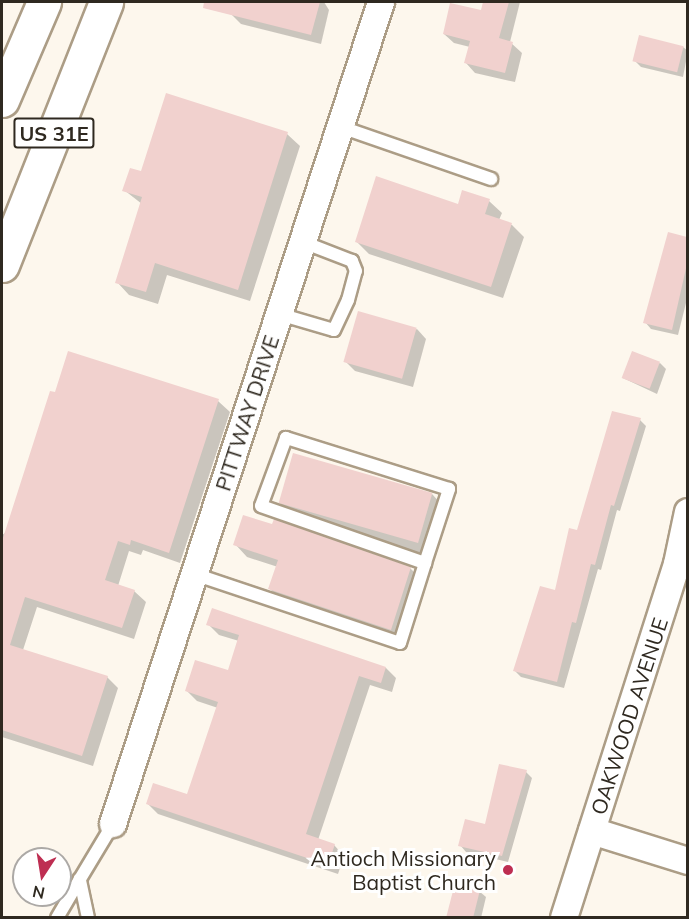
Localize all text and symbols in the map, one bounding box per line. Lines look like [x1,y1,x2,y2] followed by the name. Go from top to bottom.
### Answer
[12,116,96,150] road number: US 31E
[210,332,284,494] street label: PITTWAY DRIVE
[585,614,673,818] street label: OAKWOOD AVENUE
[311,845,496,895] place label: Antioch Missionary Baptist Church
[12,847,72,907] north arrow
[501,863,515,877] marker: Antioch Missionary Baptist Church
[31,882,47,904] text: N

